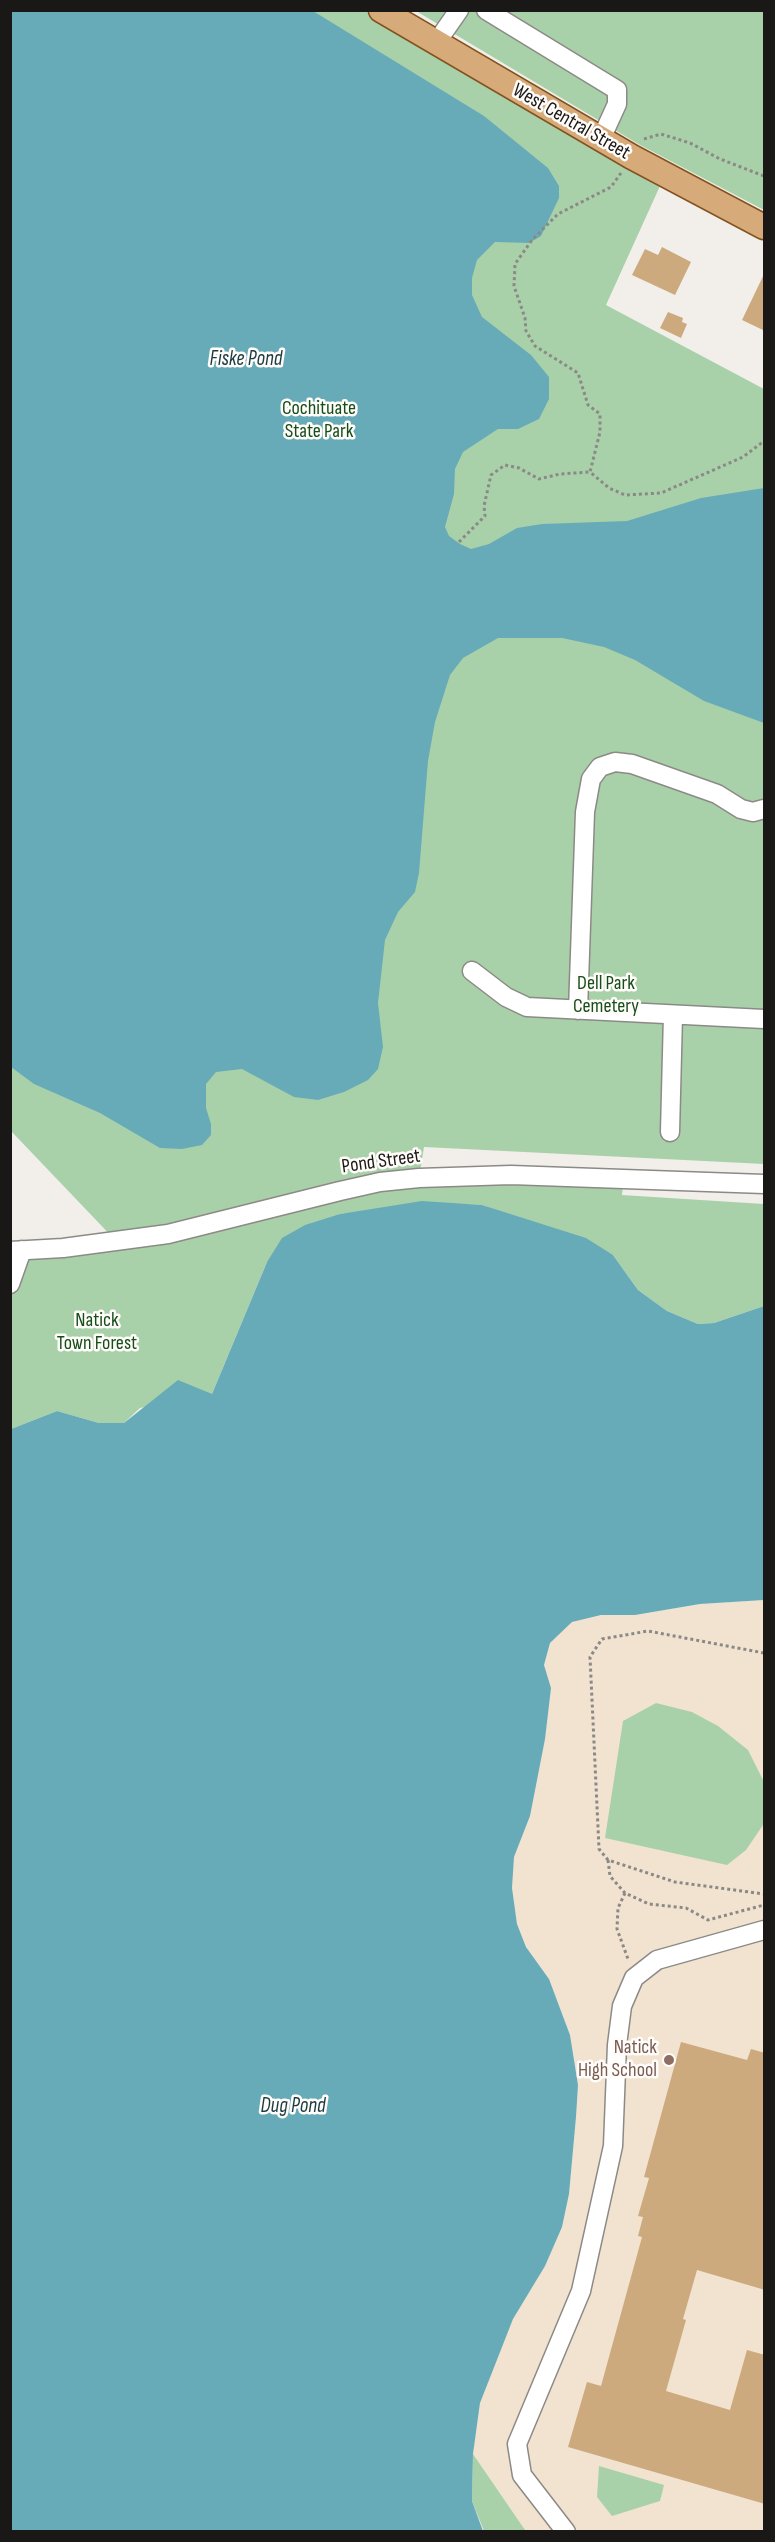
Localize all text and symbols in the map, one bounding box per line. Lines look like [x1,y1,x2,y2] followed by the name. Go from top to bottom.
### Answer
[508,79,634,165] street label: West Central Street
[210,347,282,373] water label: Fiske Pond
[282,397,356,444] park label: Cochituate State Park
[573,972,639,1019] park label: Dell Park Cemetery
[340,1145,422,1179] street label: Pond Street
[57,1309,137,1356] park label: Natick Town Forest
[578,2036,657,2083] place label: Natick High School
[662,2053,676,2067] marker: Natick High School
[260,2094,326,2120] water label: Dug Pond

